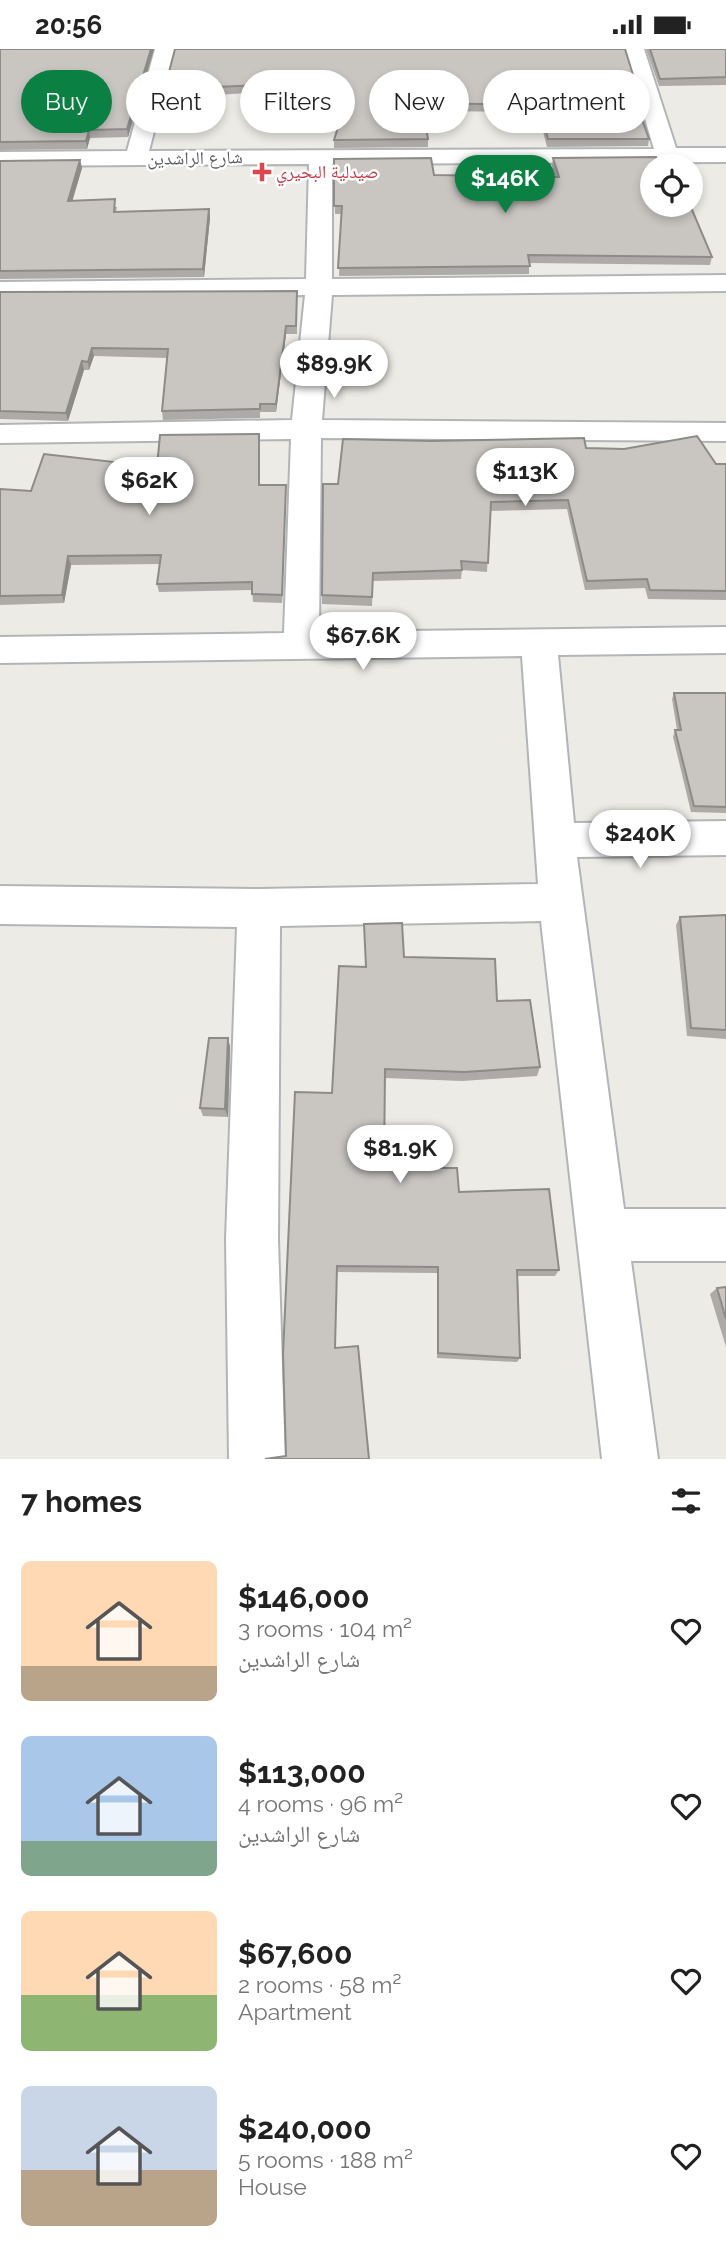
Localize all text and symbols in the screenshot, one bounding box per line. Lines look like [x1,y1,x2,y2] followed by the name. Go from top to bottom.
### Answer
[35,10,102,40] text: 20:56
[21,70,112,133] chip: Buy
[126,70,226,133] chip: Rent
[240,70,355,133] chip: Filters
[369,70,469,133] chip: New
[483,70,650,133] chip: Apartment
[147,146,243,170] street label: شارع الراشدين
[640,154,703,217] map controls
[640,154,703,217] button: locate
[456,155,554,215] pin: $146K
[276,161,378,187] place label: صيدلية البحيري
[254,164,270,180] marker: صيدلية البحيري
[471,164,539,191] text: $146K
[277,341,391,400] pin: $89.9K
[296,349,372,376] text: $89.9K
[476,449,574,508] pin: $113K
[108,457,190,517] pin: $62K
[492,457,558,484] text: $113K
[121,466,177,493] text: $62K
[306,613,420,672] pin: $67.6K
[326,621,400,648] text: $67.6K
[591,811,689,870] pin: $240K
[605,819,675,846] text: $240K
[343,1125,457,1185] pin: $81.9K
[363,1134,437,1161] text: $81.9K
[667,1482,705,1520] icon: filters
[21,1484,142,1519] text: 7 homes
[238,1580,369,1615] text: $146,000
[77,1589,161,1673] icon: home
[667,1612,705,1650] icon: heart
[238,1615,412,1642] text: 3 rooms · 104 m²
[238,1645,360,1672] text: شارع الراشدين
[238,1755,366,1790] text: $113,000
[77,1764,161,1848] icon: home
[667,1787,705,1825] icon: heart
[238,1790,403,1817] text: 4 rooms · 96 m²
[238,1820,360,1847] text: شارع الراشدين
[238,1936,352,1971] text: $67,600
[77,1939,161,2023] icon: home
[667,1962,705,2000] icon: heart
[238,1971,401,1998] text: 2 rooms · 58 m²
[238,1998,352,2025] text: Apartment
[238,2111,372,2146] text: $240,000
[77,2114,161,2198] icon: home
[667,2137,705,2175] icon: heart
[238,2146,413,2173] text: 5 rooms · 188 m²
[238,2173,307,2200] text: House

